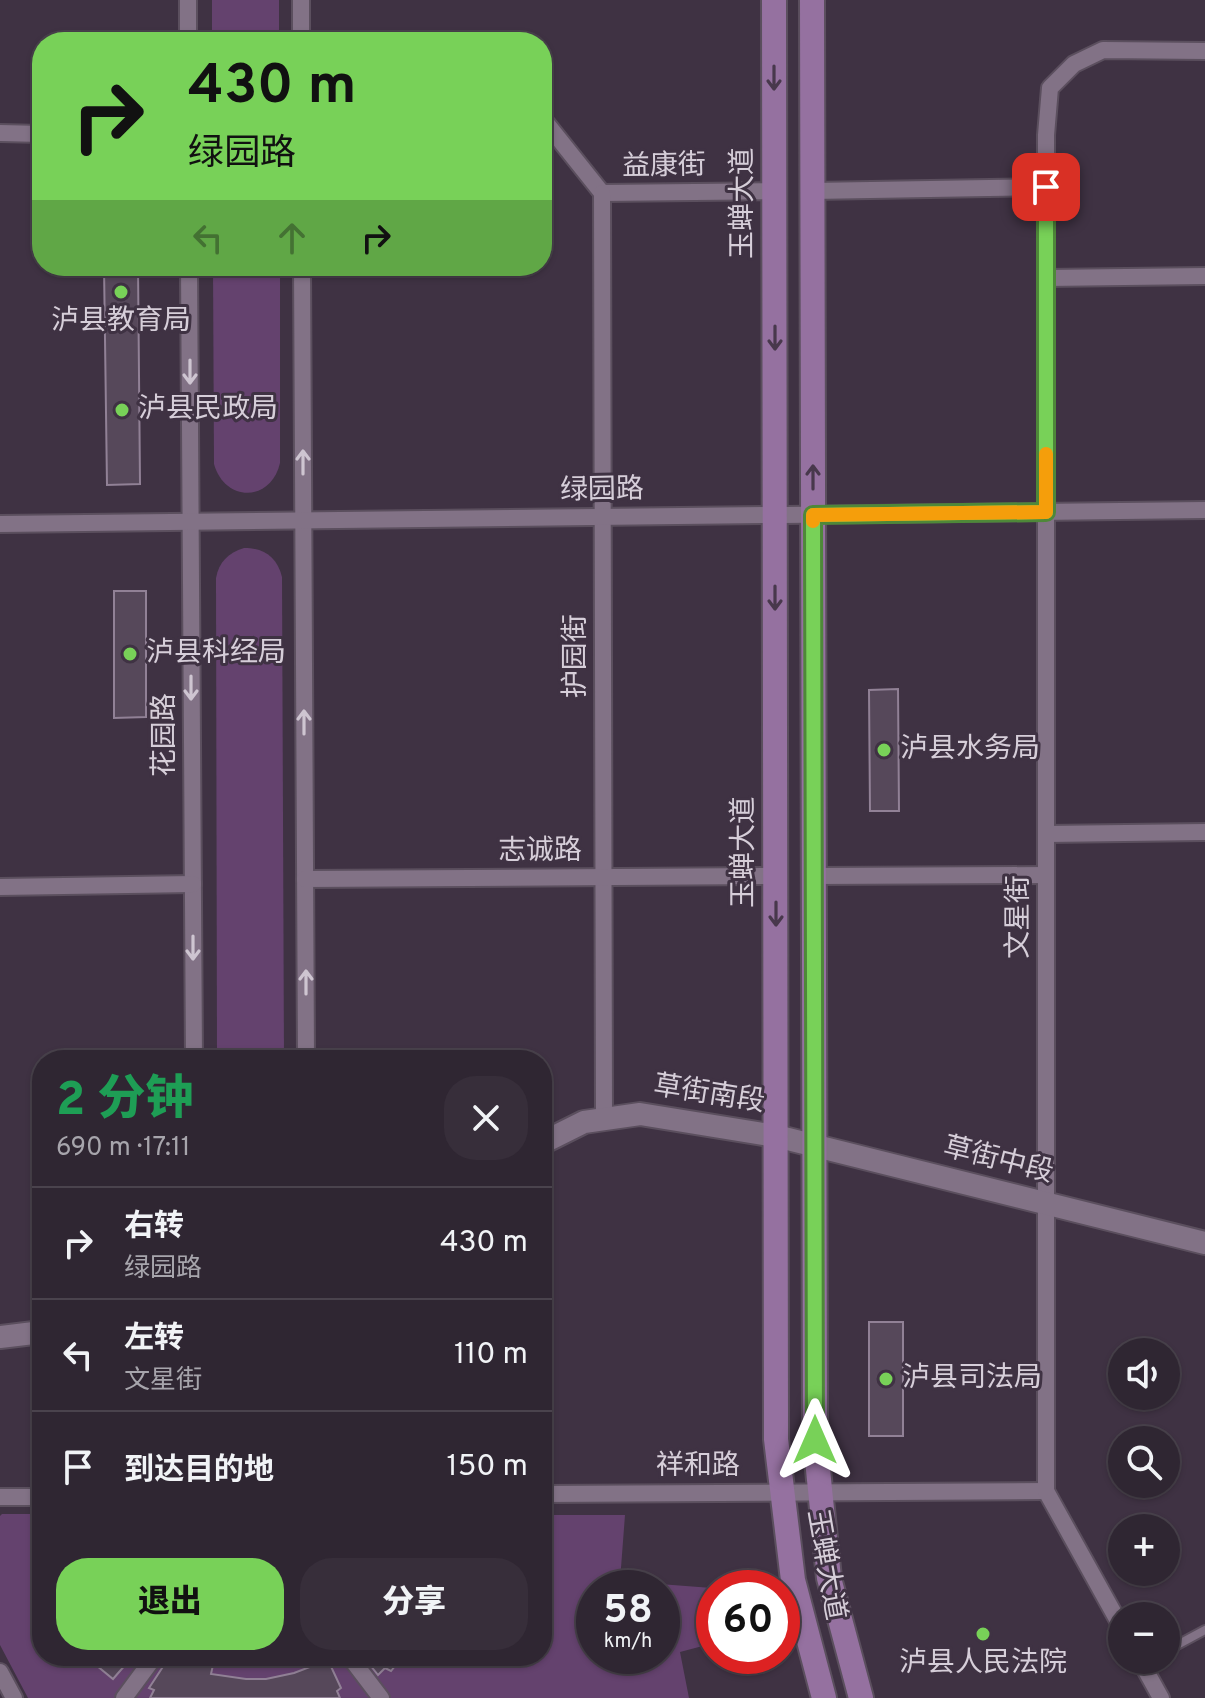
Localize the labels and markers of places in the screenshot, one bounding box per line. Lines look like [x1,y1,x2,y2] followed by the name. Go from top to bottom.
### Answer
[1012,153,1080,221] pin
[112,283,130,301] marker: 泸县教育局
[51,304,191,340] place label: 泸县教育局
[138,392,278,428] place label: 泸县民政局
[113,401,131,419] marker: 泸县民政局
[146,636,286,672] place label: 泸县科经局
[121,645,139,663] marker: 泸县科经局
[900,732,1040,768] place label: 泸县水务局
[875,741,893,759] marker: 泸县水务局
[902,1361,1042,1397] place label: 泸县司法局
[877,1370,895,1388] marker: 泸县司法局
[974,1625,992,1643] marker: 泸县人民法院
[899,1646,1067,1682] place label: 泸县人民法院

